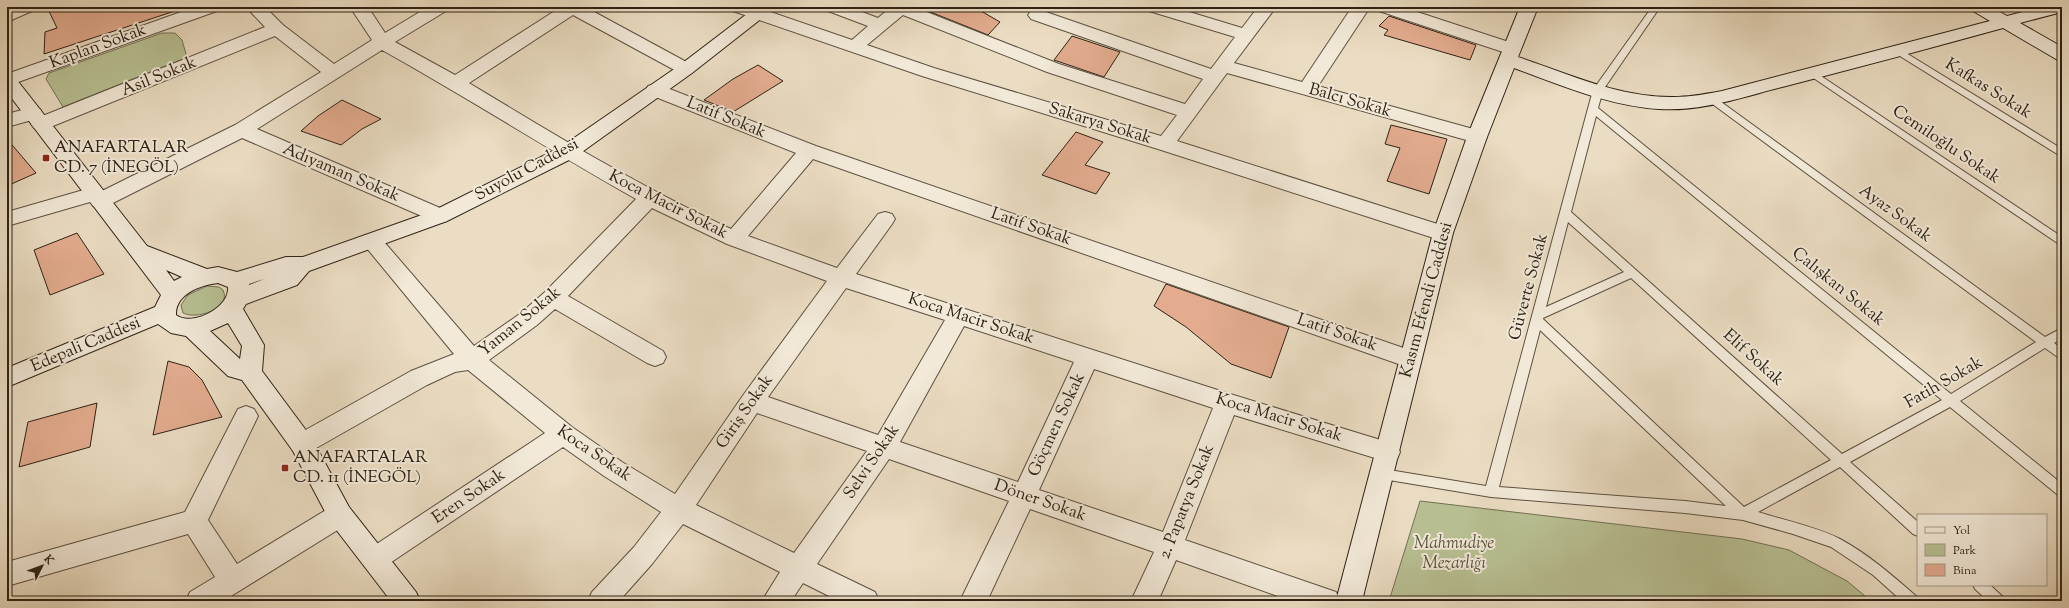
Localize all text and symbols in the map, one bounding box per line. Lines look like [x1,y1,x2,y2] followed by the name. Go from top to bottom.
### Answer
[46,18,150,76] street label: Kaplan Sokak
[118,51,200,103] street label: Asil Sokak
[1940,53,2036,125] street label: Kafkas Sokak
[1306,78,1394,124] street label: Balcı Sokak
[683,91,769,145] street label: Latif Sokak
[1045,97,1155,151] street label: Sakarya Sokak
[1887,100,2005,190] street label: Cemiloğlu Sokak
[471,132,583,208] street label: Suyolu Caddesi
[54,136,189,180] place label: ANAFARTALAR CD. 7 (İNEGÖL)
[279,138,403,208] street label: Adıyaman Sokak
[41,153,51,163] marker: ANAFARTALAR CD. 7 (İNEGÖL)
[604,164,732,246] street label: Koca Macir Sokak
[1854,179,1936,249] street label: Ayaz Sokak
[987,202,1075,252] street label: Latif Sokak
[1395,219,1459,381] street label: Kasım Efendi Caddesi
[1503,231,1555,343] street label: Güverte Sokak
[1786,242,1890,332] street label: Çalışkan Sokak
[474,281,566,363] street label: Yaman Sokak
[905,287,1037,351] street label: Koca Macir Sokak
[1293,308,1381,358] street label: Latif Sokak
[27,311,145,379] street label: Edepali Caddesi
[1717,324,1789,392] street label: Elif Sokak
[1900,351,1988,415] street label: Fatih Sokak
[1022,369,1092,481] street label: Göçmen Sokak
[711,370,779,454] street label: Giriş Sokak
[1213,387,1345,449] street label: Koca Macir Sokak
[552,420,636,488] street label: Koca Sokak
[838,420,906,504] street label: Selvi Sokak
[1153,441,1221,563] street label: 2. Papatya Sokak
[293,446,428,490] place label: ANAFARTALAR CD. 11 (İNEGÖL)
[280,463,290,473] marker: ANAFARTALAR CD. 11 (İNEGÖL)
[427,464,511,530] street label: Eren Sokak
[991,474,1089,528] street label: Döner Sokak
[1917,514,2047,586] legend
[1953,522,1971,540] text: Yol
[1414,532,1494,576] park label: Mahmudiye Mezarlığı
[1953,542,1976,560] text: Park
[22,546,62,586] north arrow
[39,551,57,568] text: K
[1953,562,1977,580] text: Bina

